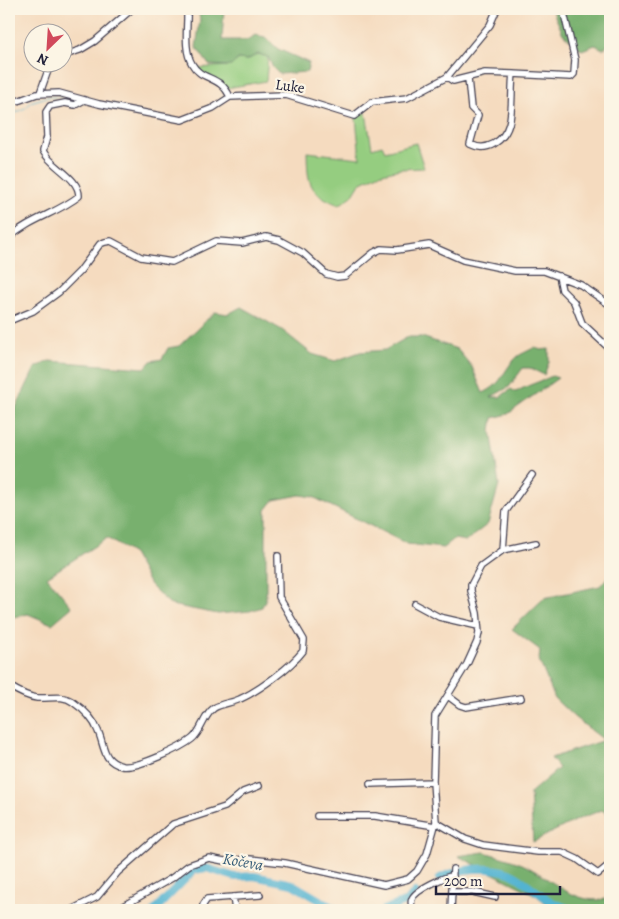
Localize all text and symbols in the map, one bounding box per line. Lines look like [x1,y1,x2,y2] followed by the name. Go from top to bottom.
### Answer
[22,22,72,72] north arrow
[34,49,51,70] text: N
[274,74,306,98] street label: Luke
[221,848,265,876] water label: Kočeva
[436,864,560,896] scale bar
[444,871,483,891] text: 200 m

